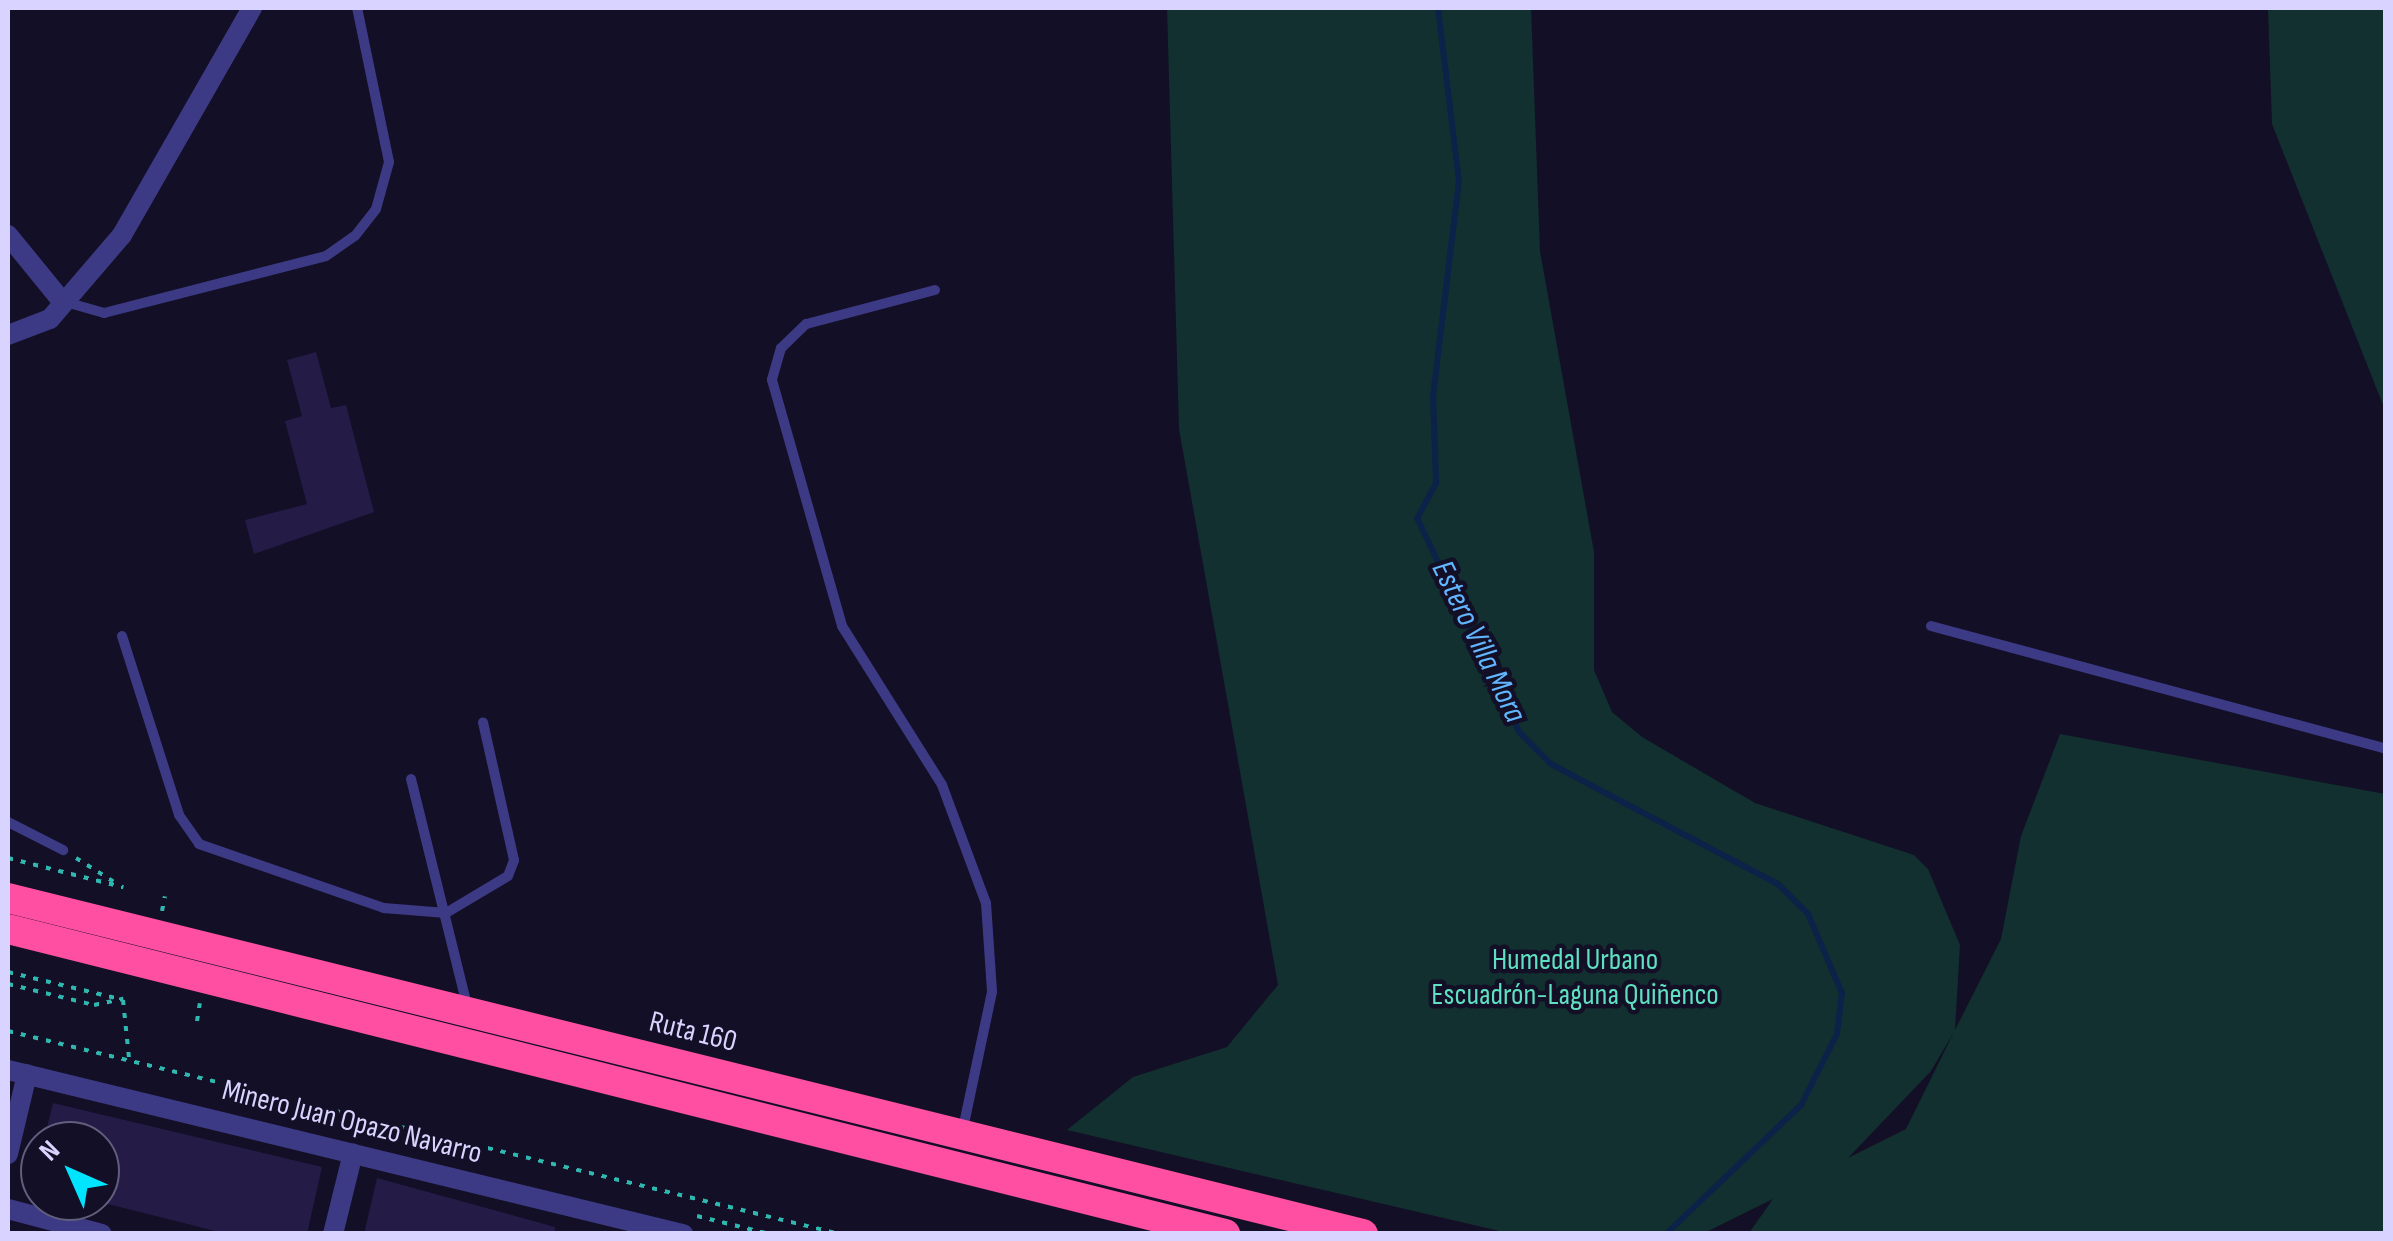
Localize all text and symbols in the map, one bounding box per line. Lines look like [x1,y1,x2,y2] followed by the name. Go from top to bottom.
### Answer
[1422,555,1534,729] water label: Estero Villa Mora
[1431,942,1719,1012] park label: Humedal Urbano Escuadrón-Laguna Quiñenco
[646,1004,740,1060] street label: Ruta 160
[218,1072,486,1172] street label: Minero Juan Opazo Navarro
[20,1121,120,1221] north arrow
[33,1134,67,1168] text: N

